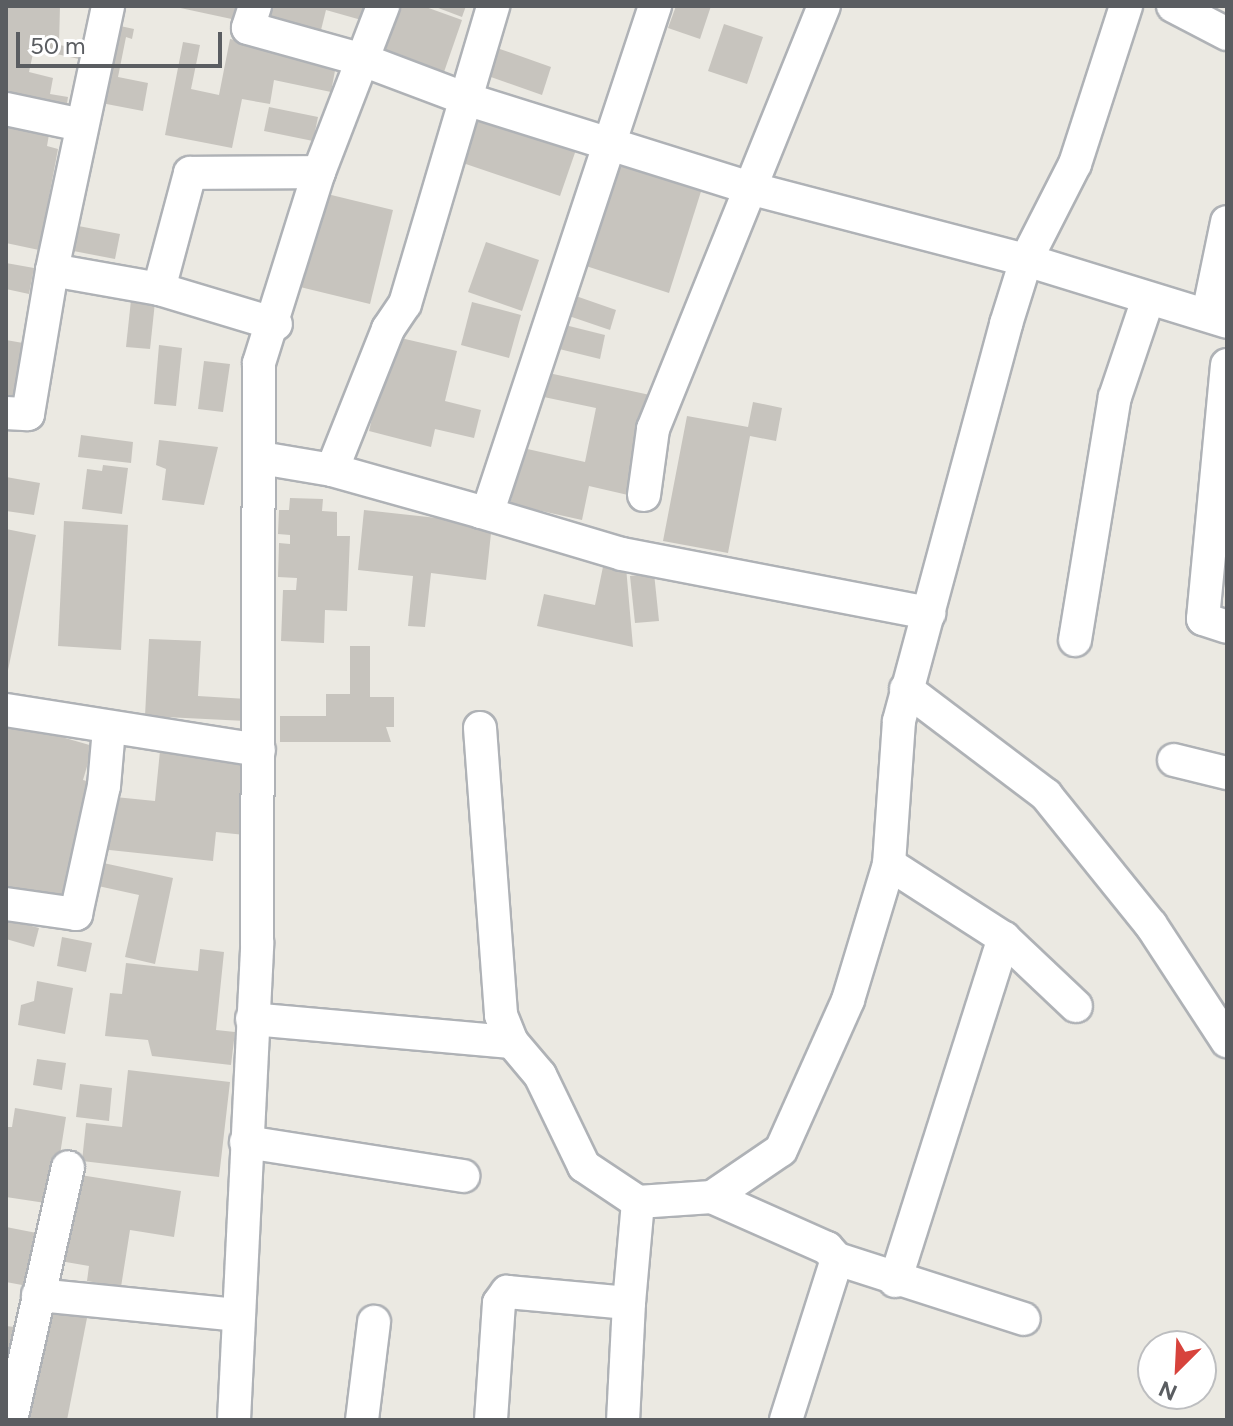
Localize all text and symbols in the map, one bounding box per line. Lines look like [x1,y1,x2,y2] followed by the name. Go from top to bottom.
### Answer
[20,16,226,66] scale bar
[30,31,86,60] text: 50 m
[1137,1330,1217,1410] north arrow
[1155,1375,1181,1406] text: N

